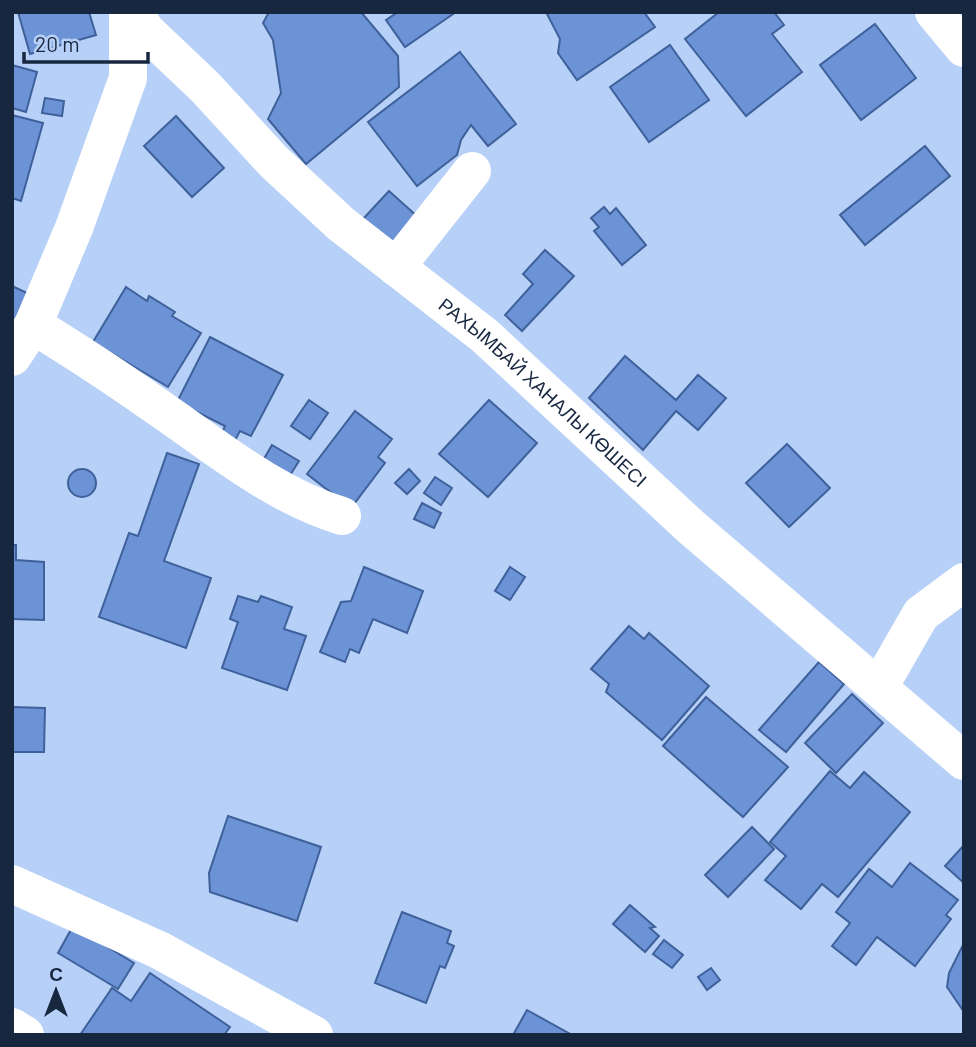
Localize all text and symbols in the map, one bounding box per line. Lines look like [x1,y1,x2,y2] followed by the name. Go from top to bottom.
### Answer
[24,21,149,65] scale bar
[35,31,80,56] text: 20 m
[434,292,652,491] street label: РАХЫМБАЙ ХАНАЛЫ КӨШЕСІ
[21,956,91,1026] north arrow
[49,962,63,985] text: С

